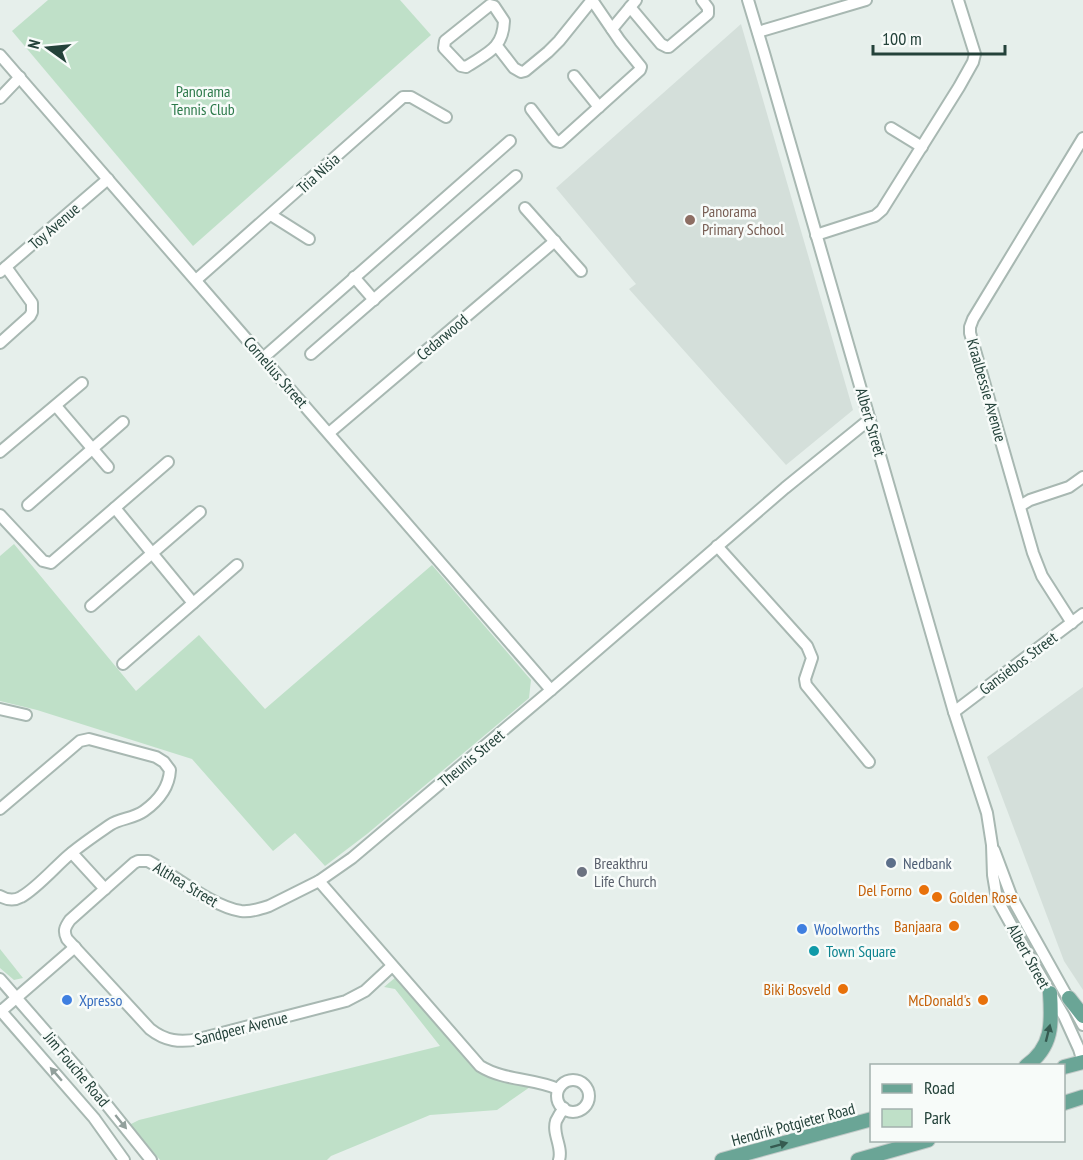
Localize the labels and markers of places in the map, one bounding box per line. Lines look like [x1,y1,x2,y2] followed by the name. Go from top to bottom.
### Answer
[702,201,784,239] place label: Panorama Primary School
[683,213,697,227] marker: Panorama Primary School
[594,853,657,891] place label: Breakthru Life Church
[903,853,953,873] place label: Nedbank
[884,856,898,870] marker: Nedbank
[575,865,589,879] marker: Breakthru Life Church
[858,880,912,900] place label: Del Forno
[917,883,931,897] marker: Del Forno
[949,887,1017,907] place label: Golden Rose
[930,890,944,904] marker: Golden Rose
[894,916,942,936] place label: Banjaara
[814,919,880,939] place label: Woolworths
[947,919,961,933] marker: Banjaara
[795,922,809,936] marker: Woolworths
[826,941,896,961] place label: Town Square
[807,944,821,958] marker: Town Square
[764,979,831,999] place label: Biki Bosveld
[836,982,850,996] marker: Biki Bosveld
[79,990,122,1010] place label: Xpresso
[908,990,971,1010] place label: McDonald's
[60,993,74,1007] marker: Xpresso
[976,993,990,1007] marker: McDonald's

